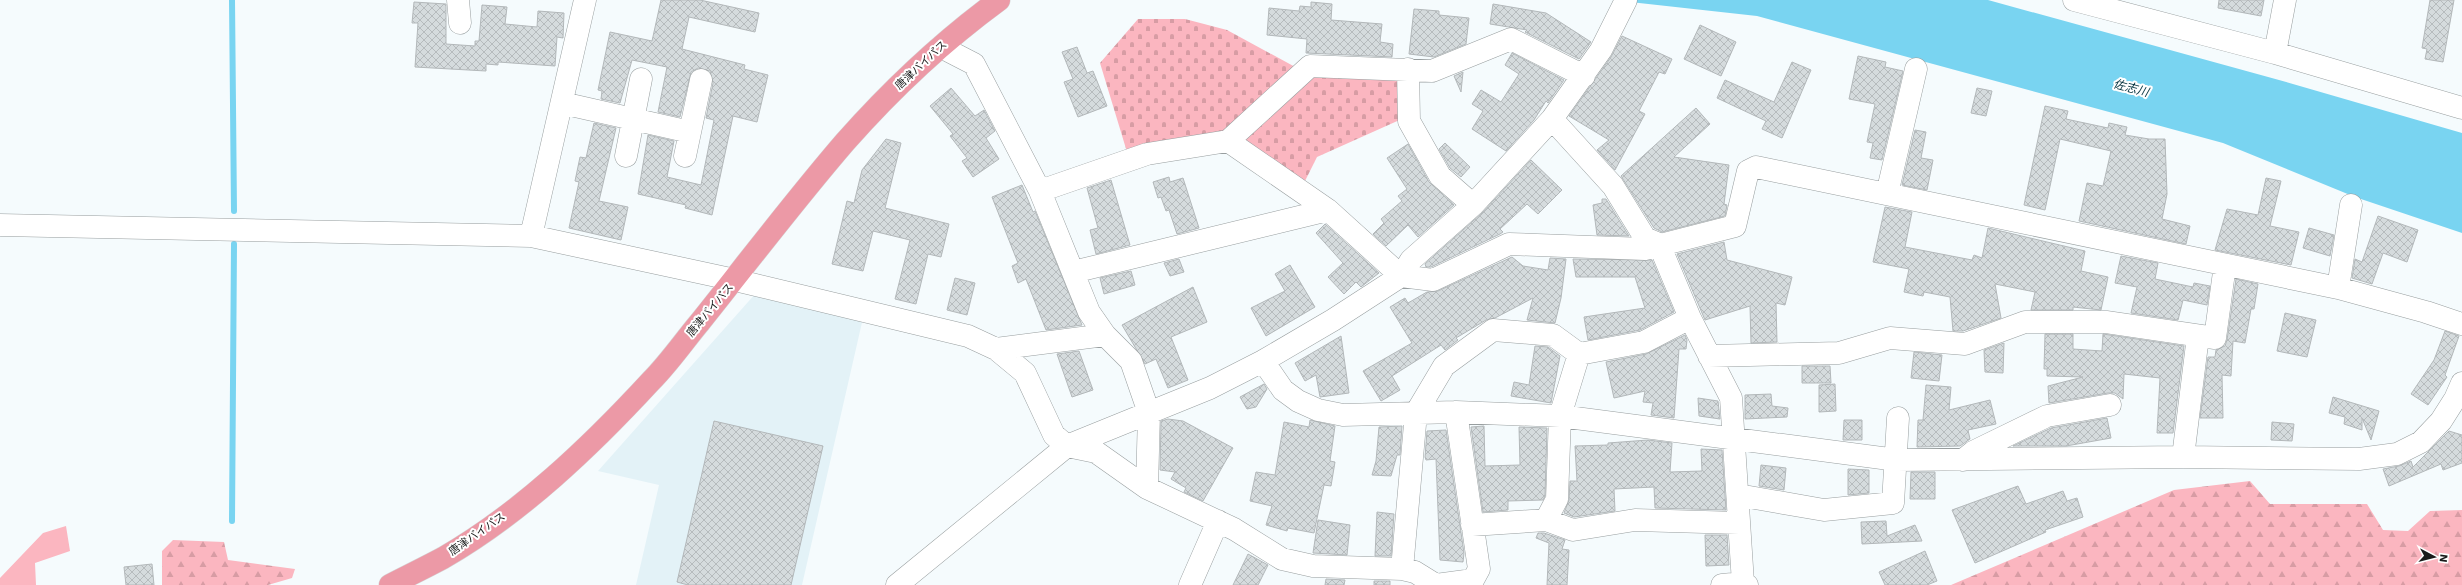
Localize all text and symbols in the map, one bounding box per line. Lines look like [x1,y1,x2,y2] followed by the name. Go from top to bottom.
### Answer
[893,38,949,92] street label: 唐津バイパス
[2112,77,2152,100] water label: 佐志川
[684,281,736,339] street label: 唐津バイパス
[446,510,508,558] street label: 唐津バイパス
[2414,537,2454,577] north arrow
[2436,553,2450,563] text: N

